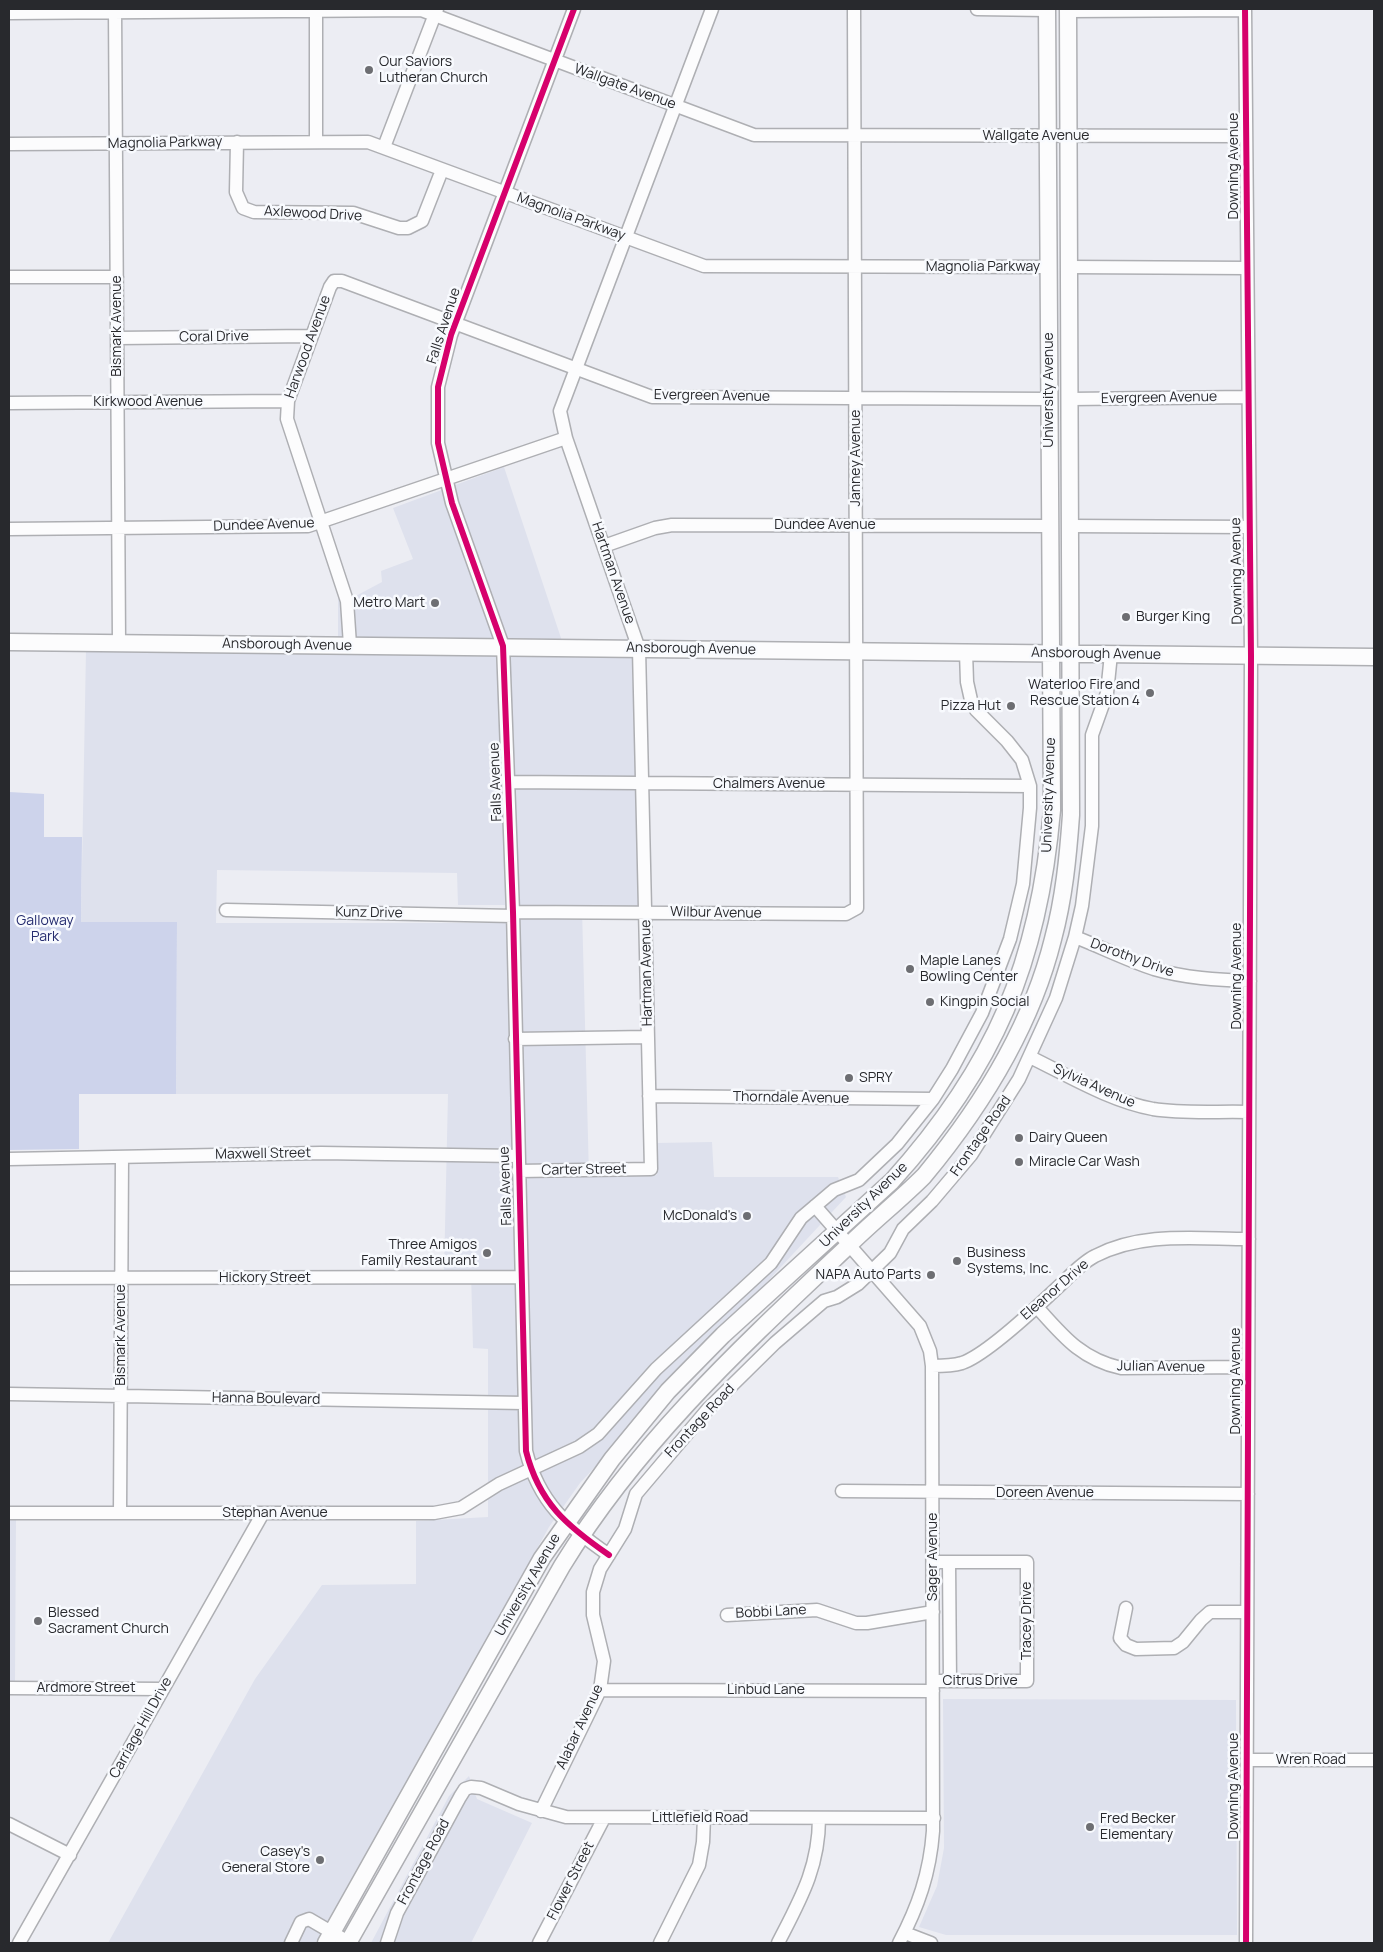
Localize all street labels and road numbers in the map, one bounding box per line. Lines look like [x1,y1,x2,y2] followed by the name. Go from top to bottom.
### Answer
[572,61,678,113] street label: Wallgate Avenue
[1226,112,1242,220] street label: Downing Avenue
[982,128,1090,144] street label: Wallgate Avenue
[108,134,222,152] street label: Magnolia Parkway
[514,190,628,244] street label: Magnolia Parkway
[263,203,363,225] street label: Axlewood Drive
[926,259,1040,275] street label: Magnolia Parkway
[109,275,125,377] street label: Bismark Avenue
[424,286,464,366] street label: Falls Avenue
[282,293,334,401] street label: Harwood Avenue
[179,328,249,346] street label: Coral Drive
[1041,332,1057,448] street label: University Avenue
[654,387,770,405] street label: Evergreen Avenue
[1101,389,1217,407] street label: Evergreen Avenue
[93,394,203,410] street label: Kirkwood Avenue
[848,409,864,507] street label: Janney Avenue
[213,515,315,535] street label: Dundee Avenue
[774,517,876,533] street label: Dundee Avenue
[1228,517,1246,625] street label: Downing Avenue
[588,520,638,626] street label: Hartman Avenue
[222,635,352,655] street label: Ansborough Avenue
[626,639,756,659] street label: Ansborough Avenue
[1031,644,1161,664] street label: Ansborough Avenue
[1039,737,1059,853] street label: University Avenue
[486,742,506,822] street label: Falls Avenue
[713,776,825,792] street label: Chalmers Avenue
[335,904,403,922] street label: Kunz Drive
[670,904,762,922] street label: Wilbur Avenue
[638,920,656,1026] street label: Hartman Avenue
[1229,922,1245,1030] street label: Downing Avenue
[1088,935,1176,981] street label: Dorothy Drive
[1050,1060,1138,1112] street label: Sylvia Avenue
[733,1089,849,1107] street label: Thorndale Avenue
[947,1093,1015,1179] street label: Frontage Road
[215,1145,311,1163] street label: Maxwell Street
[496,1146,516,1226] street label: Falls Avenue
[817,1159,911,1251] street label: University Avenue
[541,1161,627,1179] street label: Carter Street
[1018,1256,1092,1324] street label: Eleanor Drive
[219,1270,311,1286] street label: Hickory Street
[113,1284,129,1386] street label: Bismark Avenue
[1228,1327,1244,1435] street label: Downing Avenue
[1117,1358,1205,1376] street label: Julian Avenue
[662,1381,738,1461] street label: Frontage Road
[212,1390,320,1408] street label: Hanna Boulevard
[996,1485,1094,1501] street label: Doreen Avenue
[222,1505,328,1521] street label: Stephan Avenue
[925,1513,941,1601] street label: Sager Avenue
[492,1531,564,1639] street label: University Avenue
[1019,1582,1035,1660] street label: Tracey Drive
[735,1602,807,1622] street label: Bobbi Lane
[942,1673,1018,1689] street label: Citrus Drive
[106,1674,176,1782] street label: Carriage Hill Drive
[36,1680,136,1696] street label: Ardmore Street
[553,1682,607,1772] street label: Alabar Avenue
[727,1682,805,1698] street label: Linbud Lane
[1226,1732,1242,1840] street label: Downing Avenue
[1276,1752,1346,1768] street label: Wren Road
[652,1810,748,1826] street label: Littlefield Road
[394,1816,454,1908] street label: Frontage Road
[544,1839,598,1923] street label: Flower Street

